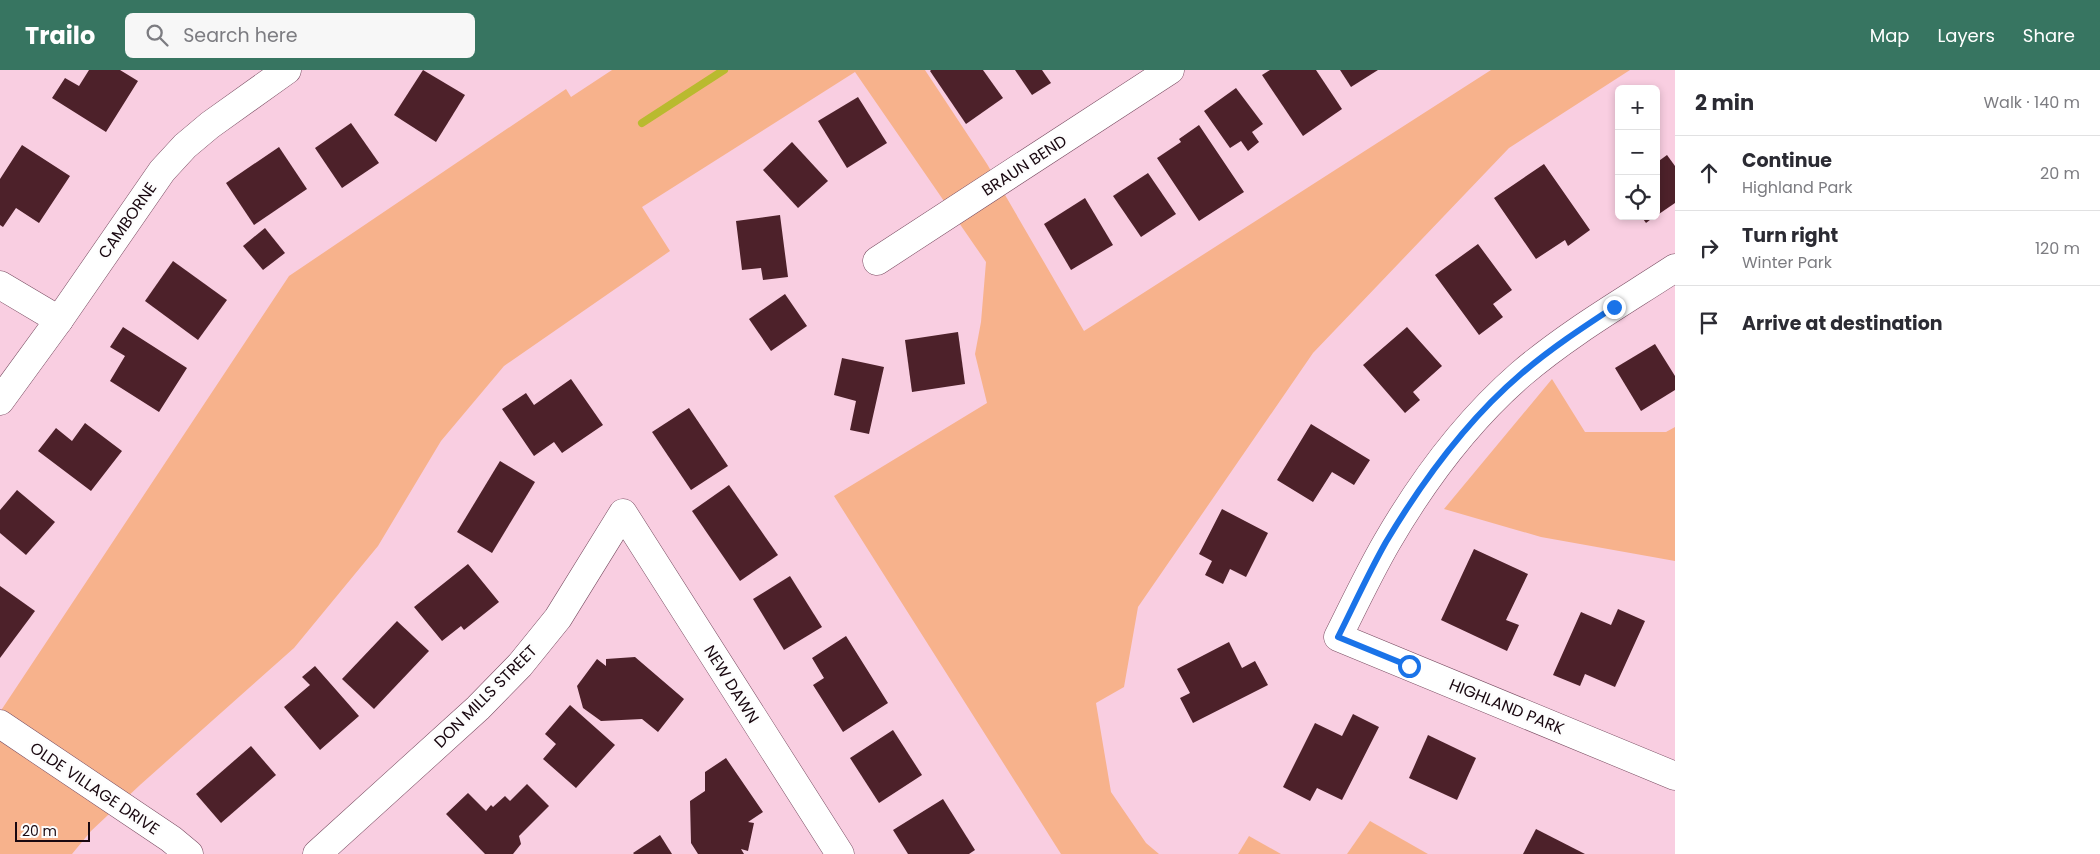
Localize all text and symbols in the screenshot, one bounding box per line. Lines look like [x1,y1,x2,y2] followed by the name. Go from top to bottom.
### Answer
[125,13,475,58] search box
[25,19,95,52] text: Trailo
[143,21,171,49] icon: search
[183,22,298,49] text: Search here
[1870,23,1910,48] text: Map
[1938,23,1995,48] text: Layers
[2023,23,2075,48] text: Share
[1615,85,1660,220] map controls
[1615,85,1660,130] button: +
[1695,88,1754,117] text: 2 min
[1983,91,2080,114] text: Walk · 140 m
[977,129,1071,202] street label: BRAUN BEND
[1615,130,1660,175] button: −
[1742,147,1832,174] text: Continue
[1695,159,1723,187] icon: ahead
[2040,162,2080,185] text: 20 m
[1615,175,1660,220] button: locate
[1742,176,1852,199] text: Highland Park
[93,177,162,263] street label: CAMBORNE
[1742,222,1838,249] text: Turn right
[1695,234,1723,262] icon: right
[2035,237,2080,260] text: 120 m
[1742,251,1832,274] text: Winter Park
[1603,296,1626,319] route end
[1695,309,1723,337] icon: arrive
[1742,310,1943,337] text: Arrive at destination
[429,639,542,753] street label: DON MILLS STREET
[698,641,765,728] street label: NEW DAWN
[1398,655,1421,678] route start
[1446,673,1568,740] street label: HIGHLAND PARK
[25,736,164,840] street label: OLDE VILLAGE DRIVE
[15,819,90,842] scale bar
[22,821,57,841] text: 20 m

